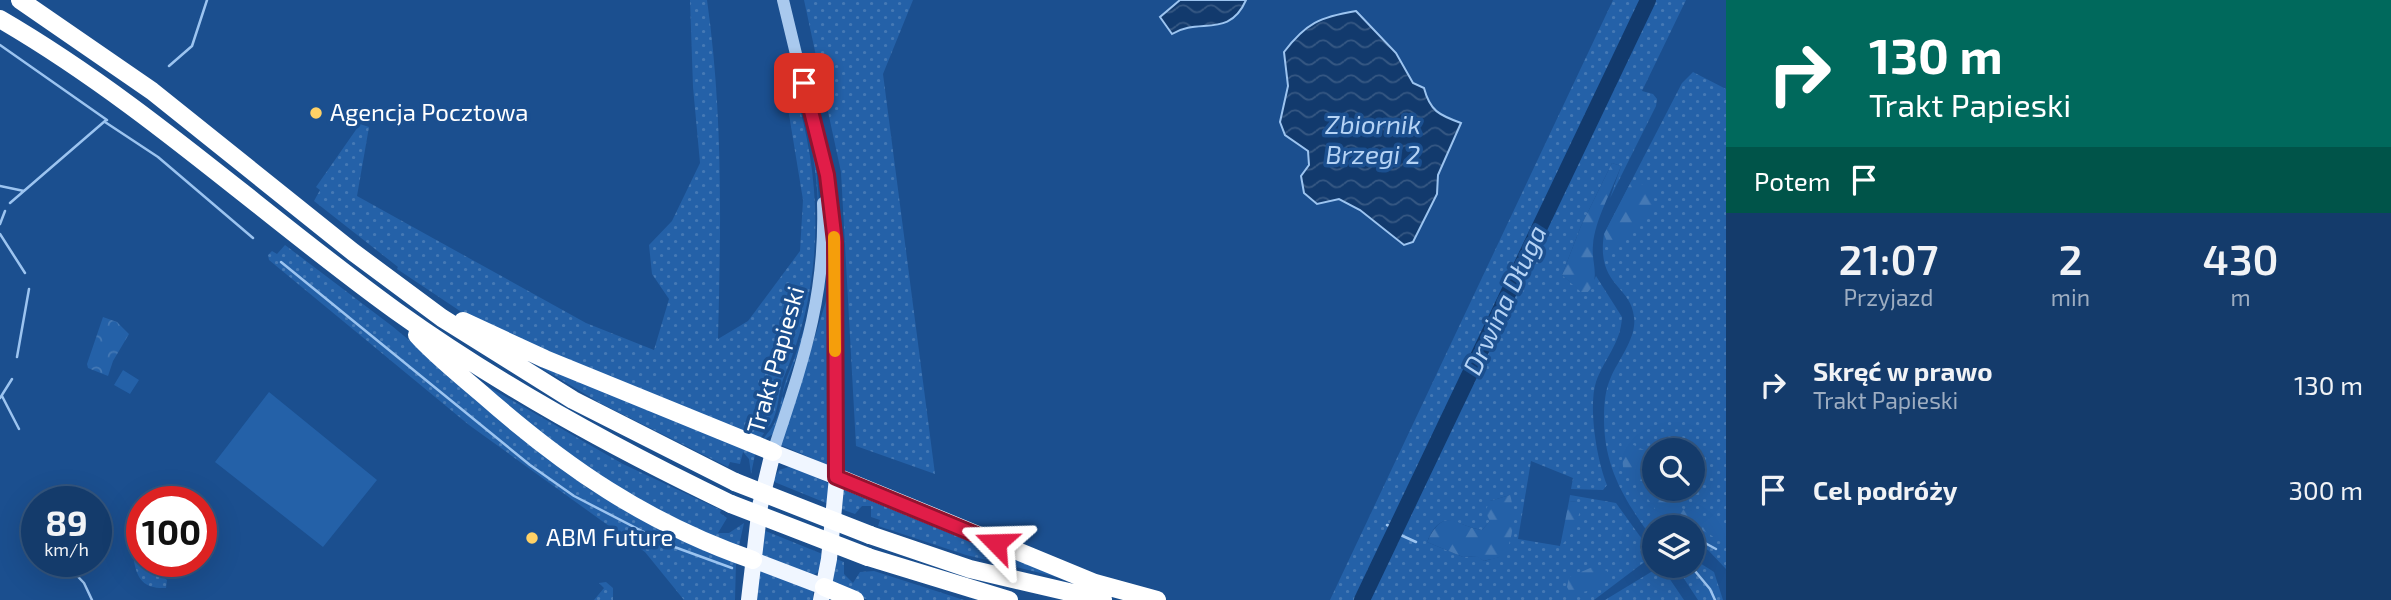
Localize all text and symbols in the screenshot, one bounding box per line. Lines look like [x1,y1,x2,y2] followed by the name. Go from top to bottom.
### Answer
[1869,25,2003,84] text: 130 m
[1754,28,1845,119] icon: right
[774,53,834,113] pin
[785,64,823,102] icon: arrive
[1869,85,2071,123] text: Trakt Papieski
[330,97,529,126] place label: Agencja Pocztowa
[308,105,324,121] marker: Agencja Pocztowa
[1325,108,1421,169] water label: Zbiornik Brzegi 2
[1845,161,1883,199] icon: arrive
[1754,165,1831,196] text: Potem
[1455,220,1552,379] water label: Drwina Długa
[1838,233,1938,283] text: 21:07
[2058,233,2083,283] text: 2
[2203,233,2279,283] text: 430
[740,283,809,436] street label: Trakt Papieski
[1843,283,1933,311] text: Przyjazd
[2051,283,2090,311] text: min
[2230,283,2251,311] text: m
[1813,355,1993,386] text: Skręć w prawo
[1754,366,1792,404] icon: right
[2294,369,2363,400] text: 130 m
[1813,386,1958,414] text: Trakt Papieski
[1642,438,1705,578] map controls
[1642,438,1705,501] button: search
[1754,471,1792,509] icon: arrive
[1813,474,1958,505] text: Cel podróży
[2289,474,2363,505] text: 300 m
[126,486,217,577] speed limit sign: 100
[45,501,88,543] text: 89
[959,506,1033,580] position arrow
[1642,515,1705,578] button: layers
[546,522,673,551] place label: ABM Future
[524,530,540,546] marker: ABM Future
[44,538,89,560] text: km/h

